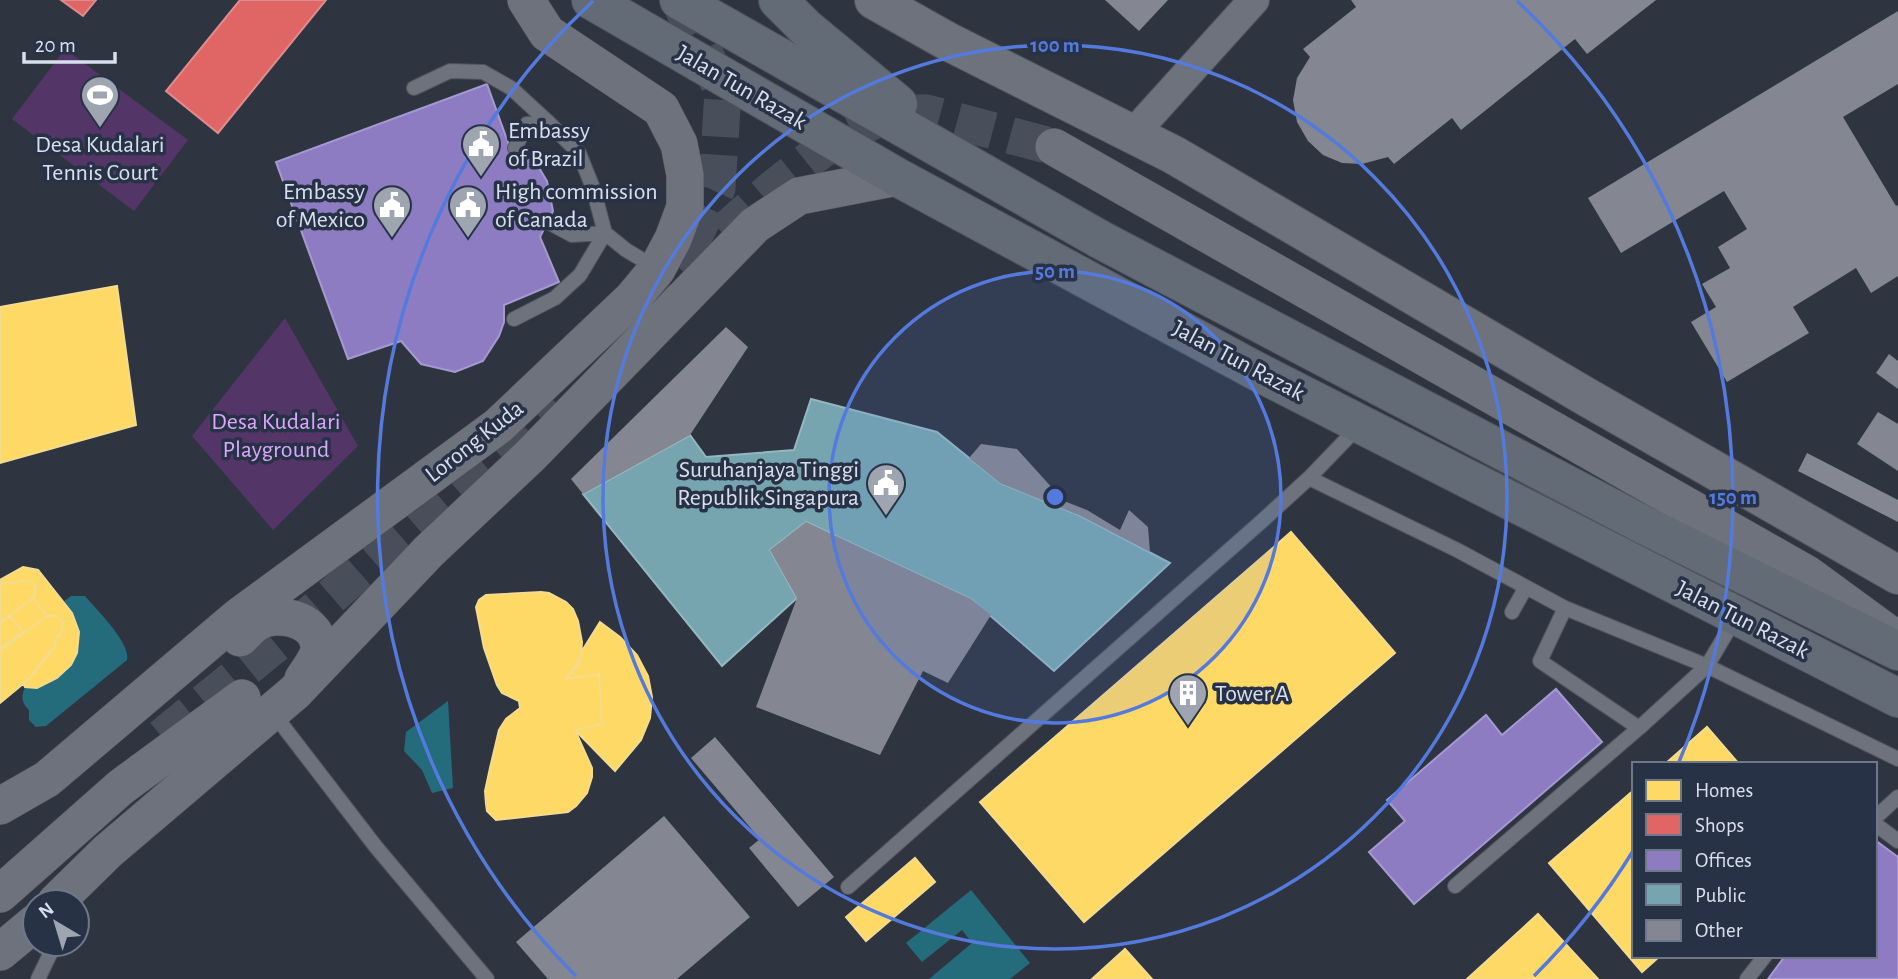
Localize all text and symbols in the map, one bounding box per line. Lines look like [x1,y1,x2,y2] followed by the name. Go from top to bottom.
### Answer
[24,21,116,65] scale bar
[35,35,76,56] text: 20 m
[1030,35,1080,56] text: 100 m
[673,41,810,135] street label: Jalan Tun Razak
[79,74,121,129] sports icon: Desa Kudalari Tennis Court
[508,119,590,171] place label: Embassy of Brazil
[460,123,502,178] public building icon: Embassy of Brazil
[35,133,165,185] place label: Desa Kudalari Tennis Court
[276,180,365,232] place label: Embassy of Mexico
[495,180,658,232] place label: High commission of Canada
[371,184,413,239] public building icon: Embassy of Mexico
[447,184,489,239] public building icon: High commission of Canada
[1035,261,1075,282] text: 50 m
[1169,316,1308,406] street label: Jalan Tun Razak
[421,396,528,487] street label: Lorong Kuda
[211,410,341,462] park label: Desa Kudalari Playground
[677,458,859,510] place label: Suruhanjaya Tinggi Republik Singapura
[865,462,907,517] public building icon: Suruhanjaya Tinggi Republik Singapura
[1043,485,1067,509] centre of rings
[1709,487,1757,508] text: 150 m
[1672,576,1813,664] street label: Jalan Tun Razak
[1167,672,1209,727] building icon: Tower A
[1215,682,1289,706] place label: Tower A
[1632,762,1877,958] legend
[1695,780,1753,801] text: Homes
[1695,815,1744,836] text: Shops
[1695,850,1752,871] text: Offices
[1695,885,1745,906] text: Public
[21,888,91,958] north arrow
[35,899,58,922] text: N
[1695,920,1743,941] text: Other

